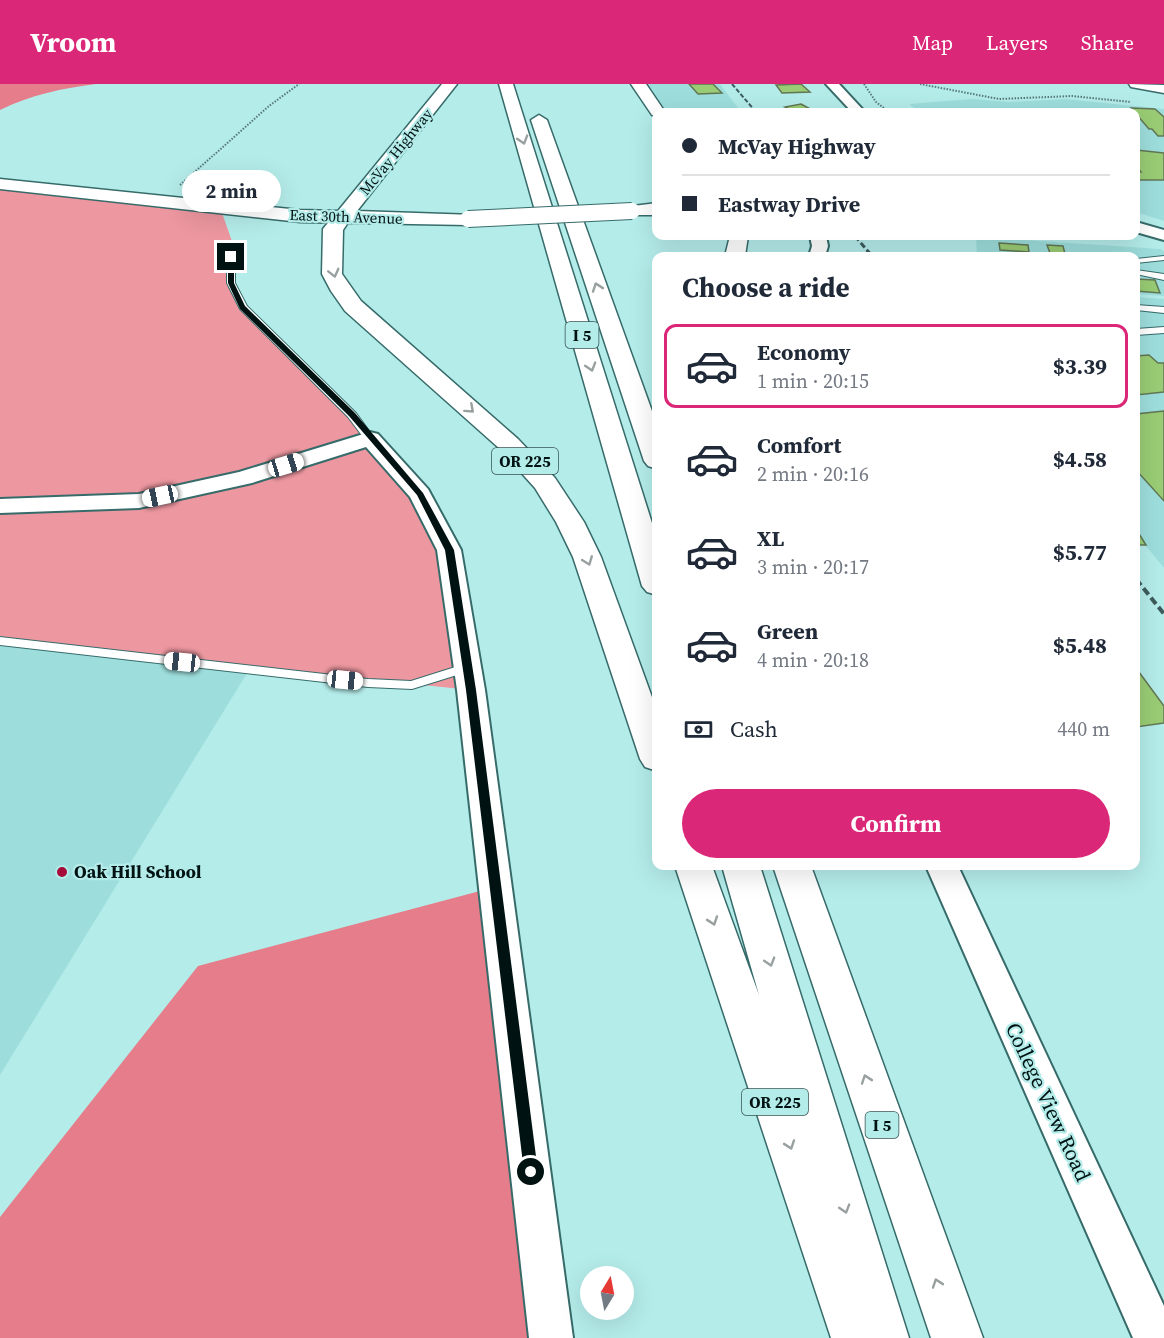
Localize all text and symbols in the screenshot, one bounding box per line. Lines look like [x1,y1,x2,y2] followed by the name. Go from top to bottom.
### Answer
[30,23,116,61] text: Vroom
[912,28,953,57] text: Map
[986,28,1048,57] text: Layers
[1081,28,1134,57] text: Share
[354,104,437,199] street label: McVay Highway
[718,131,876,161] text: McVay Highway
[516,134,528,145] one-way arrow
[182,170,280,212] callout: 2 min
[206,177,257,205] text: 2 min
[718,189,860,219] text: Eastway Drive
[289,204,403,229] street label: East 30th Avenue
[217,243,244,270] route end
[327,268,340,278] one-way arrow
[682,269,850,306] text: Choose a ride
[592,282,604,293] one-way arrow
[566,322,598,348] road number: I 5
[757,337,851,367] text: Economy
[685,339,739,393] icon: car
[1053,351,1107,381] text: $3.39
[584,361,596,372] one-way arrow
[757,367,869,395] text: 1 min · 20:15
[463,402,474,413] one-way arrow
[757,430,841,460] text: Comfort
[685,432,739,486] icon: car
[1053,444,1107,474] text: $4.58
[492,448,558,474] road number: OR 225
[266,451,306,479] car
[757,460,869,488] text: 2 min · 20:16
[141,483,179,509] car
[757,523,784,553] text: XL
[685,525,739,579] icon: car
[1053,537,1107,567] text: $5.77
[757,553,869,581] text: 3 min · 20:17
[581,555,593,566] one-way arrow
[757,616,818,646] text: Green
[685,618,739,672] icon: car
[1053,630,1107,660] text: $5.48
[757,646,869,674] text: 4 min · 20:18
[163,651,201,673] car
[326,669,364,691] car
[682,713,715,746] icon: cash
[730,714,778,744] text: Cash
[1057,715,1110,743] text: 440 m
[682,789,1110,858] button: Confirm
[74,859,202,884] place label: Oak Hill School
[55,865,69,879] marker: Oak Hill School
[705,915,718,926] one-way arrow
[763,956,775,967] one-way arrow
[999,1018,1098,1186] street label: College View Road
[860,1074,873,1085] one-way arrow
[742,1089,808,1115] road number: OR 225
[866,1112,898,1138] road number: I 5
[783,1139,796,1150] one-way arrow
[517,1158,544,1185] route start
[837,1203,850,1214] one-way arrow
[580,1266,634,1320] north arrow
[580,1266,634,1320] map controls
[932,1278,945,1289] one-way arrow

